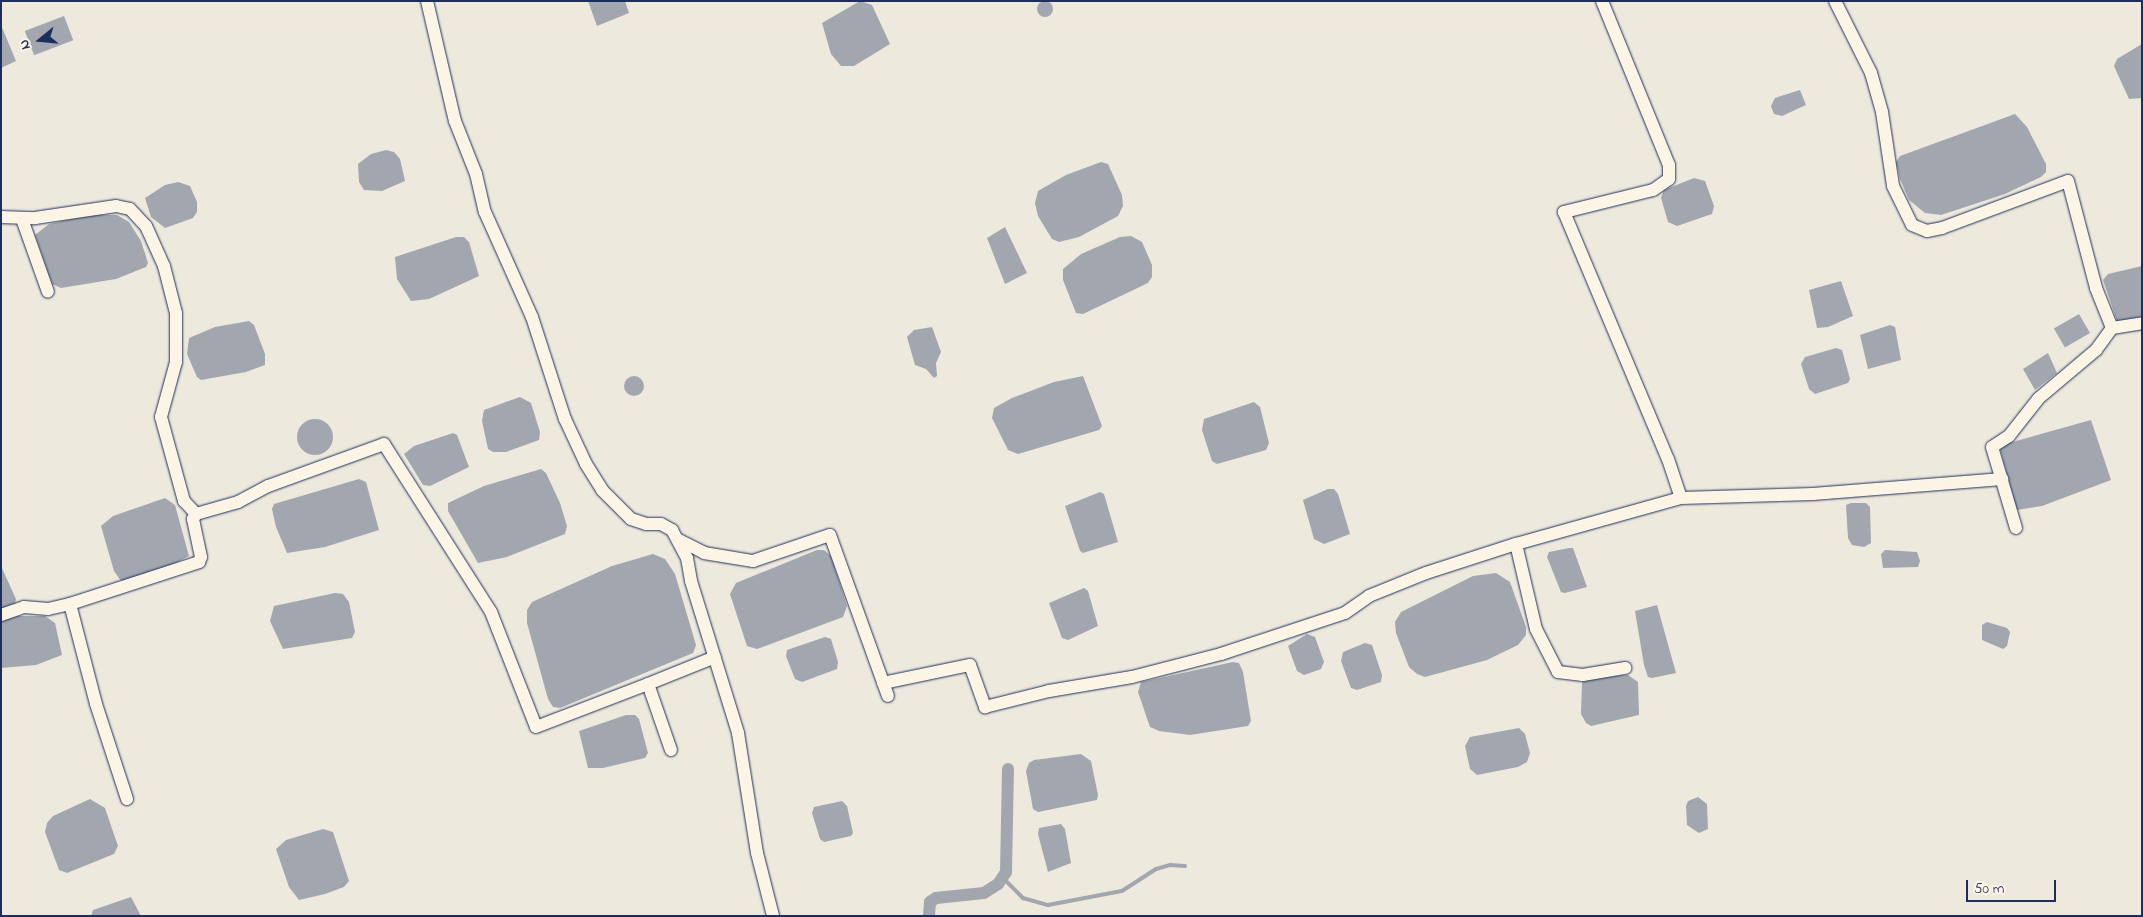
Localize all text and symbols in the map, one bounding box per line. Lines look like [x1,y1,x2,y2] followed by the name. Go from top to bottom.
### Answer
[15,15,65,65] north arrow
[14,37,37,52] text: N
[1968,870,2058,902] scale bar
[1974,878,2004,900] text: 50 m

